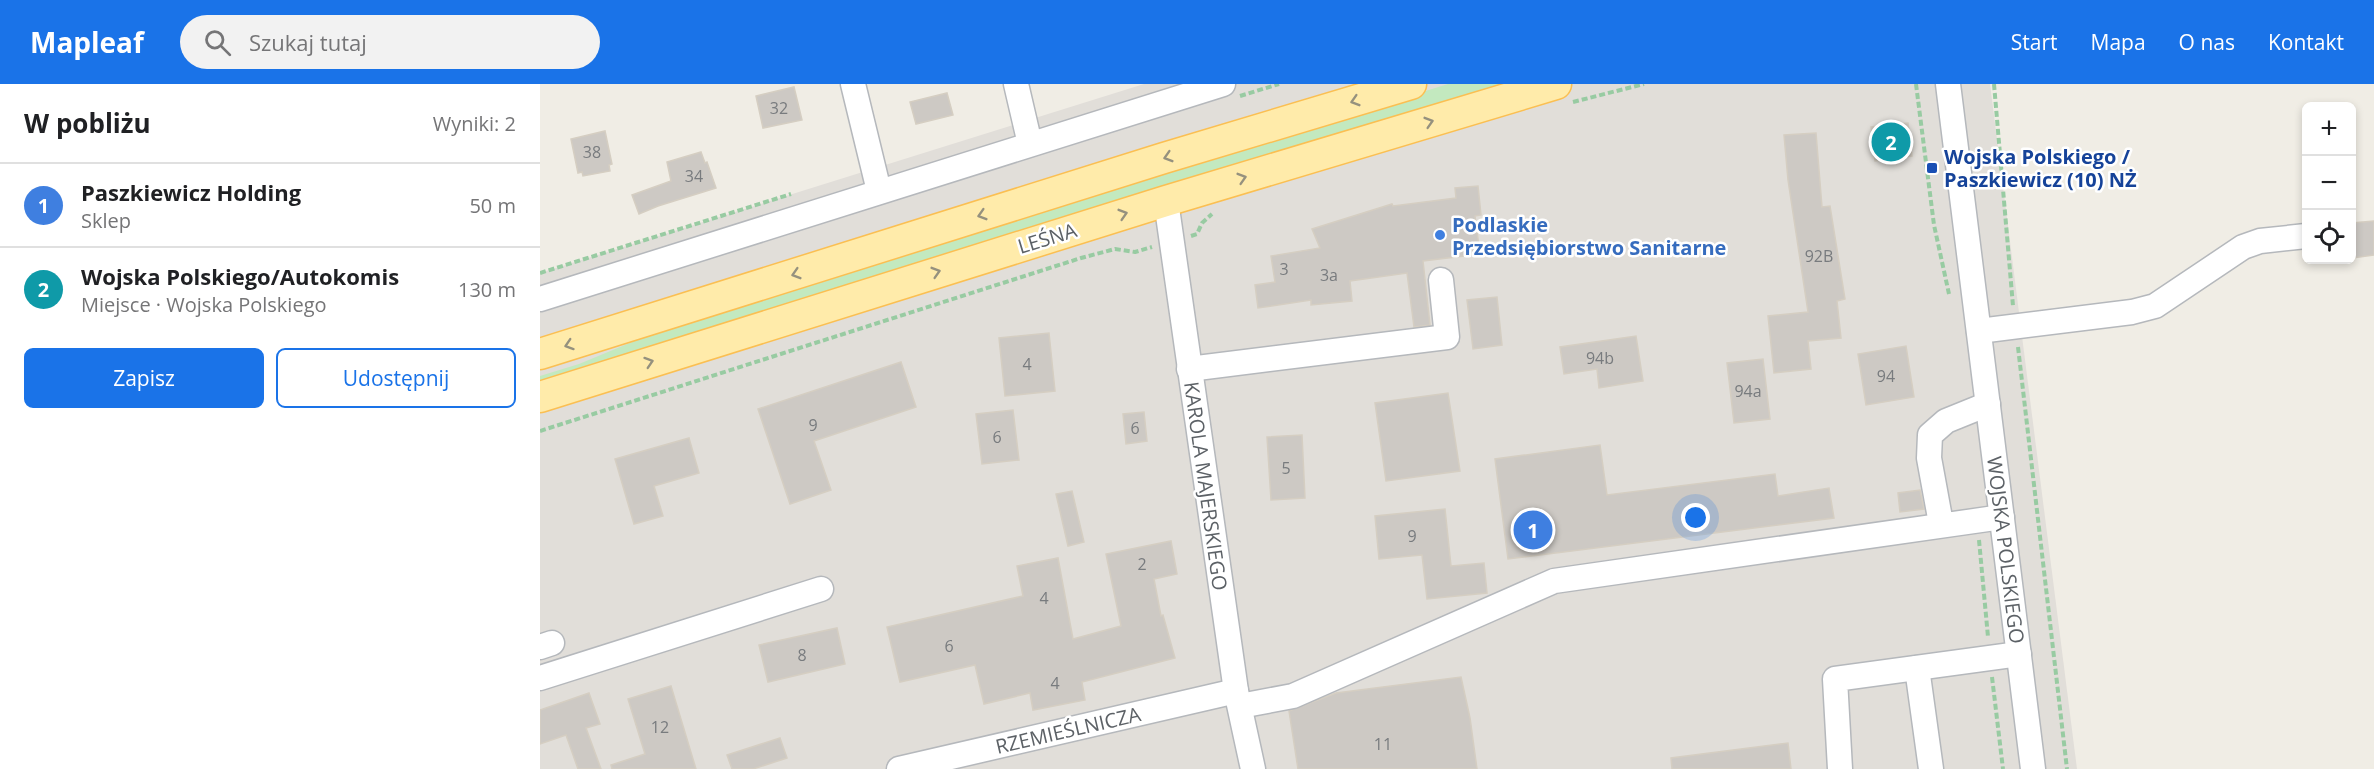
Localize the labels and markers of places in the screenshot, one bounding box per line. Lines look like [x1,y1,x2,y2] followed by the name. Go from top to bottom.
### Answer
[1872,120,1910,164] pin: 2
[1944,143,2137,193] place label: Wojska Polskiego / Paszkiewicz (10) NŻ
[1925,161,1939,175] marker: Wojska Polskiego / Paszkiewicz (10) NŻ
[1452,211,1726,261] place label: Podlaskie Przedsiębiorstwo Sanitarne
[1433,228,1447,242] marker: Podlaskie Przedsiębiorstwo Sanitarne
[1514,508,1552,552] pin: 1

